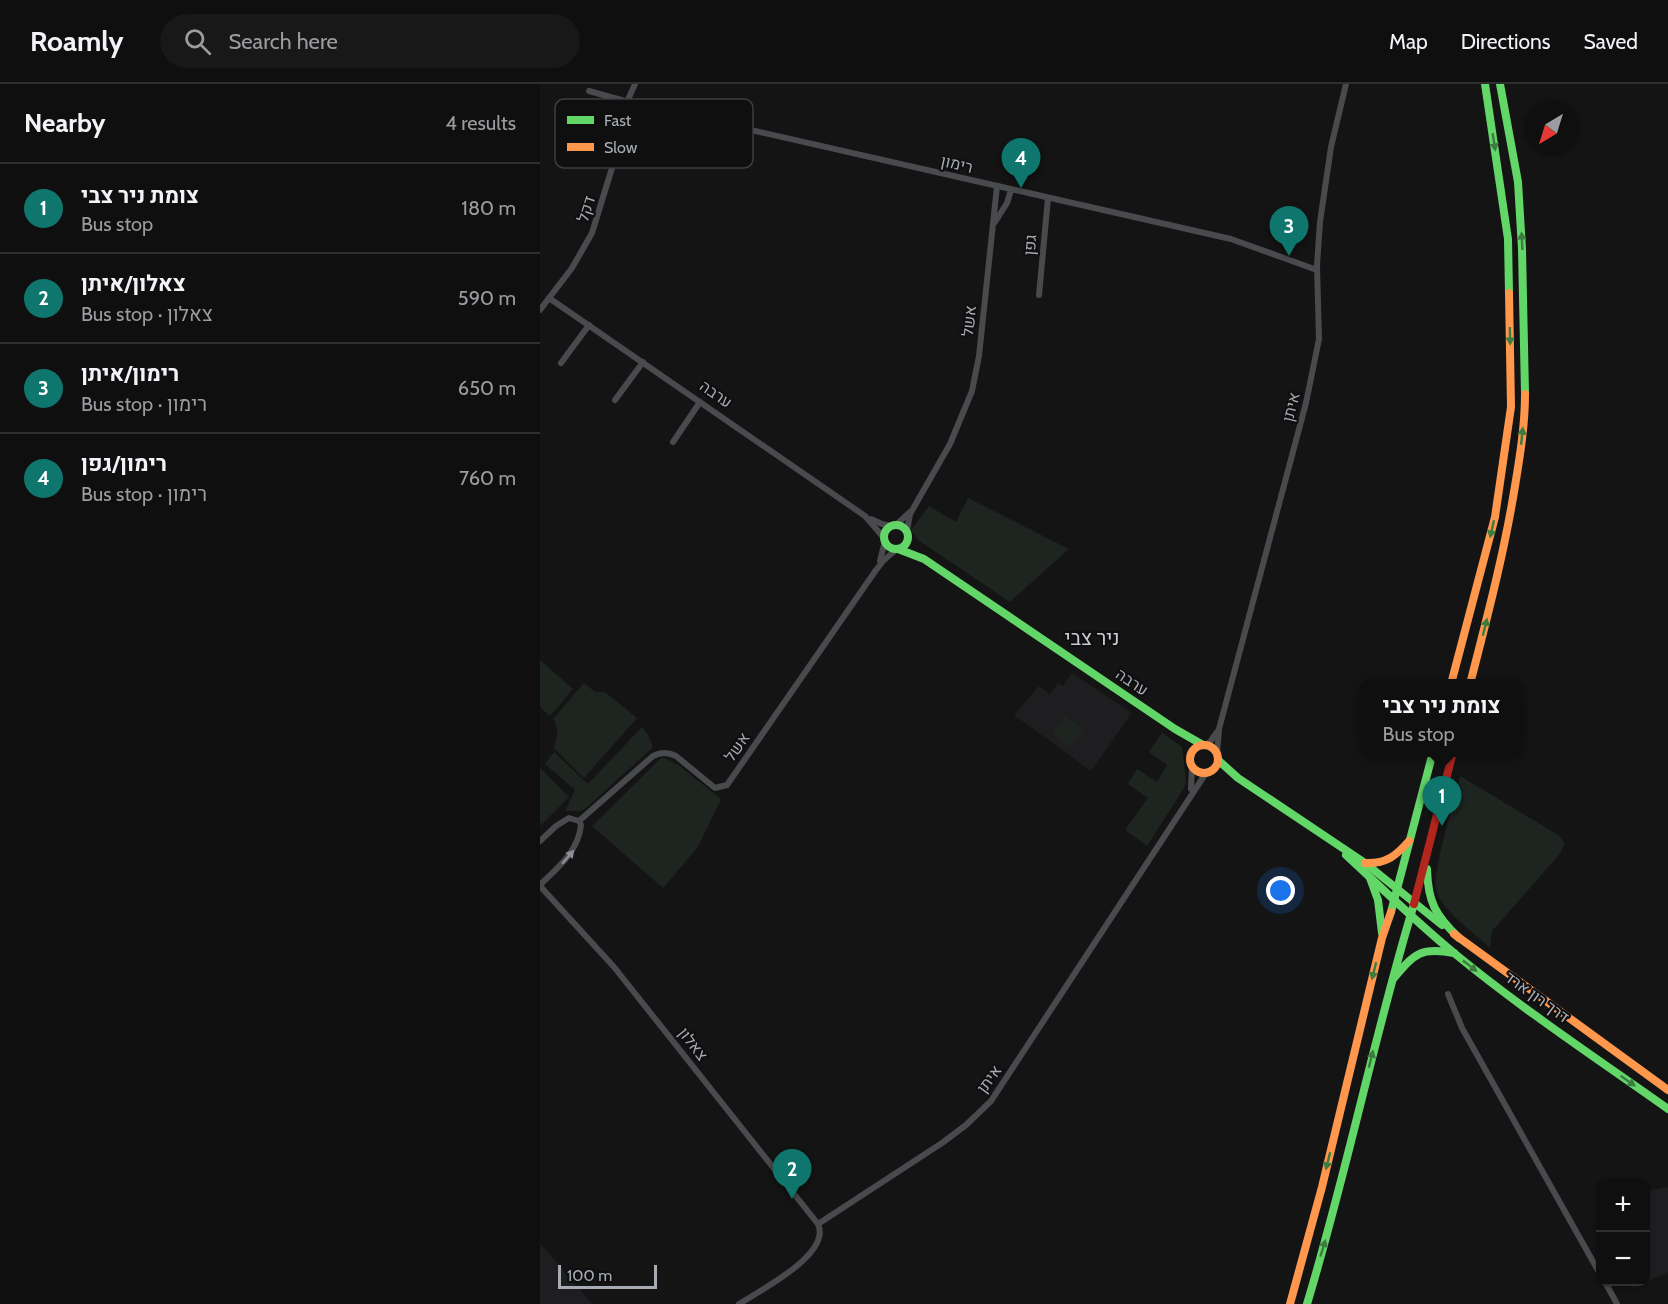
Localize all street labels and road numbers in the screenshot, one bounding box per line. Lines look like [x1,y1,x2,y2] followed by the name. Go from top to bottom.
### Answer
[939,151,975,177] street label: רימון
[573,193,599,225] street label: דקל
[1020,234,1040,256] street label: גפן
[958,304,980,338] street label: אשל
[696,376,736,412] street label: ערבה
[1278,390,1304,424] street label: איתן
[1112,664,1152,700] street label: ערבה
[720,729,754,765] street label: אשל
[1501,967,1573,1027] street label: דרך רון ארד
[674,1024,712,1064] street label: צאלון
[973,1061,1005,1097] street label: איתן

